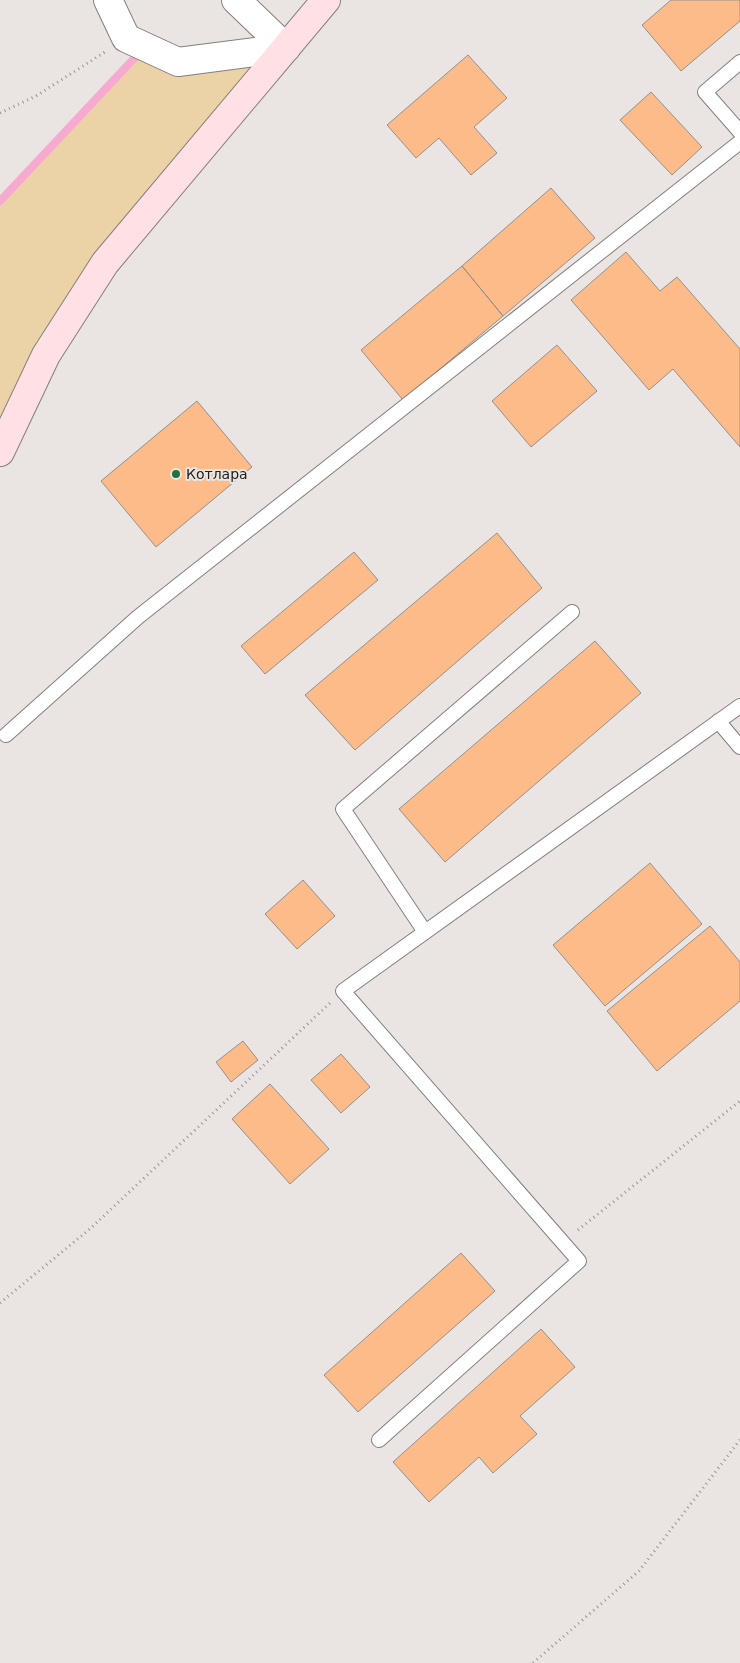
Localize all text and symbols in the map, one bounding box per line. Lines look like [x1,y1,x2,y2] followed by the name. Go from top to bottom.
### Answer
[186,466,248,482] place label: Котлара
[170,468,182,480] marker: Котлара

